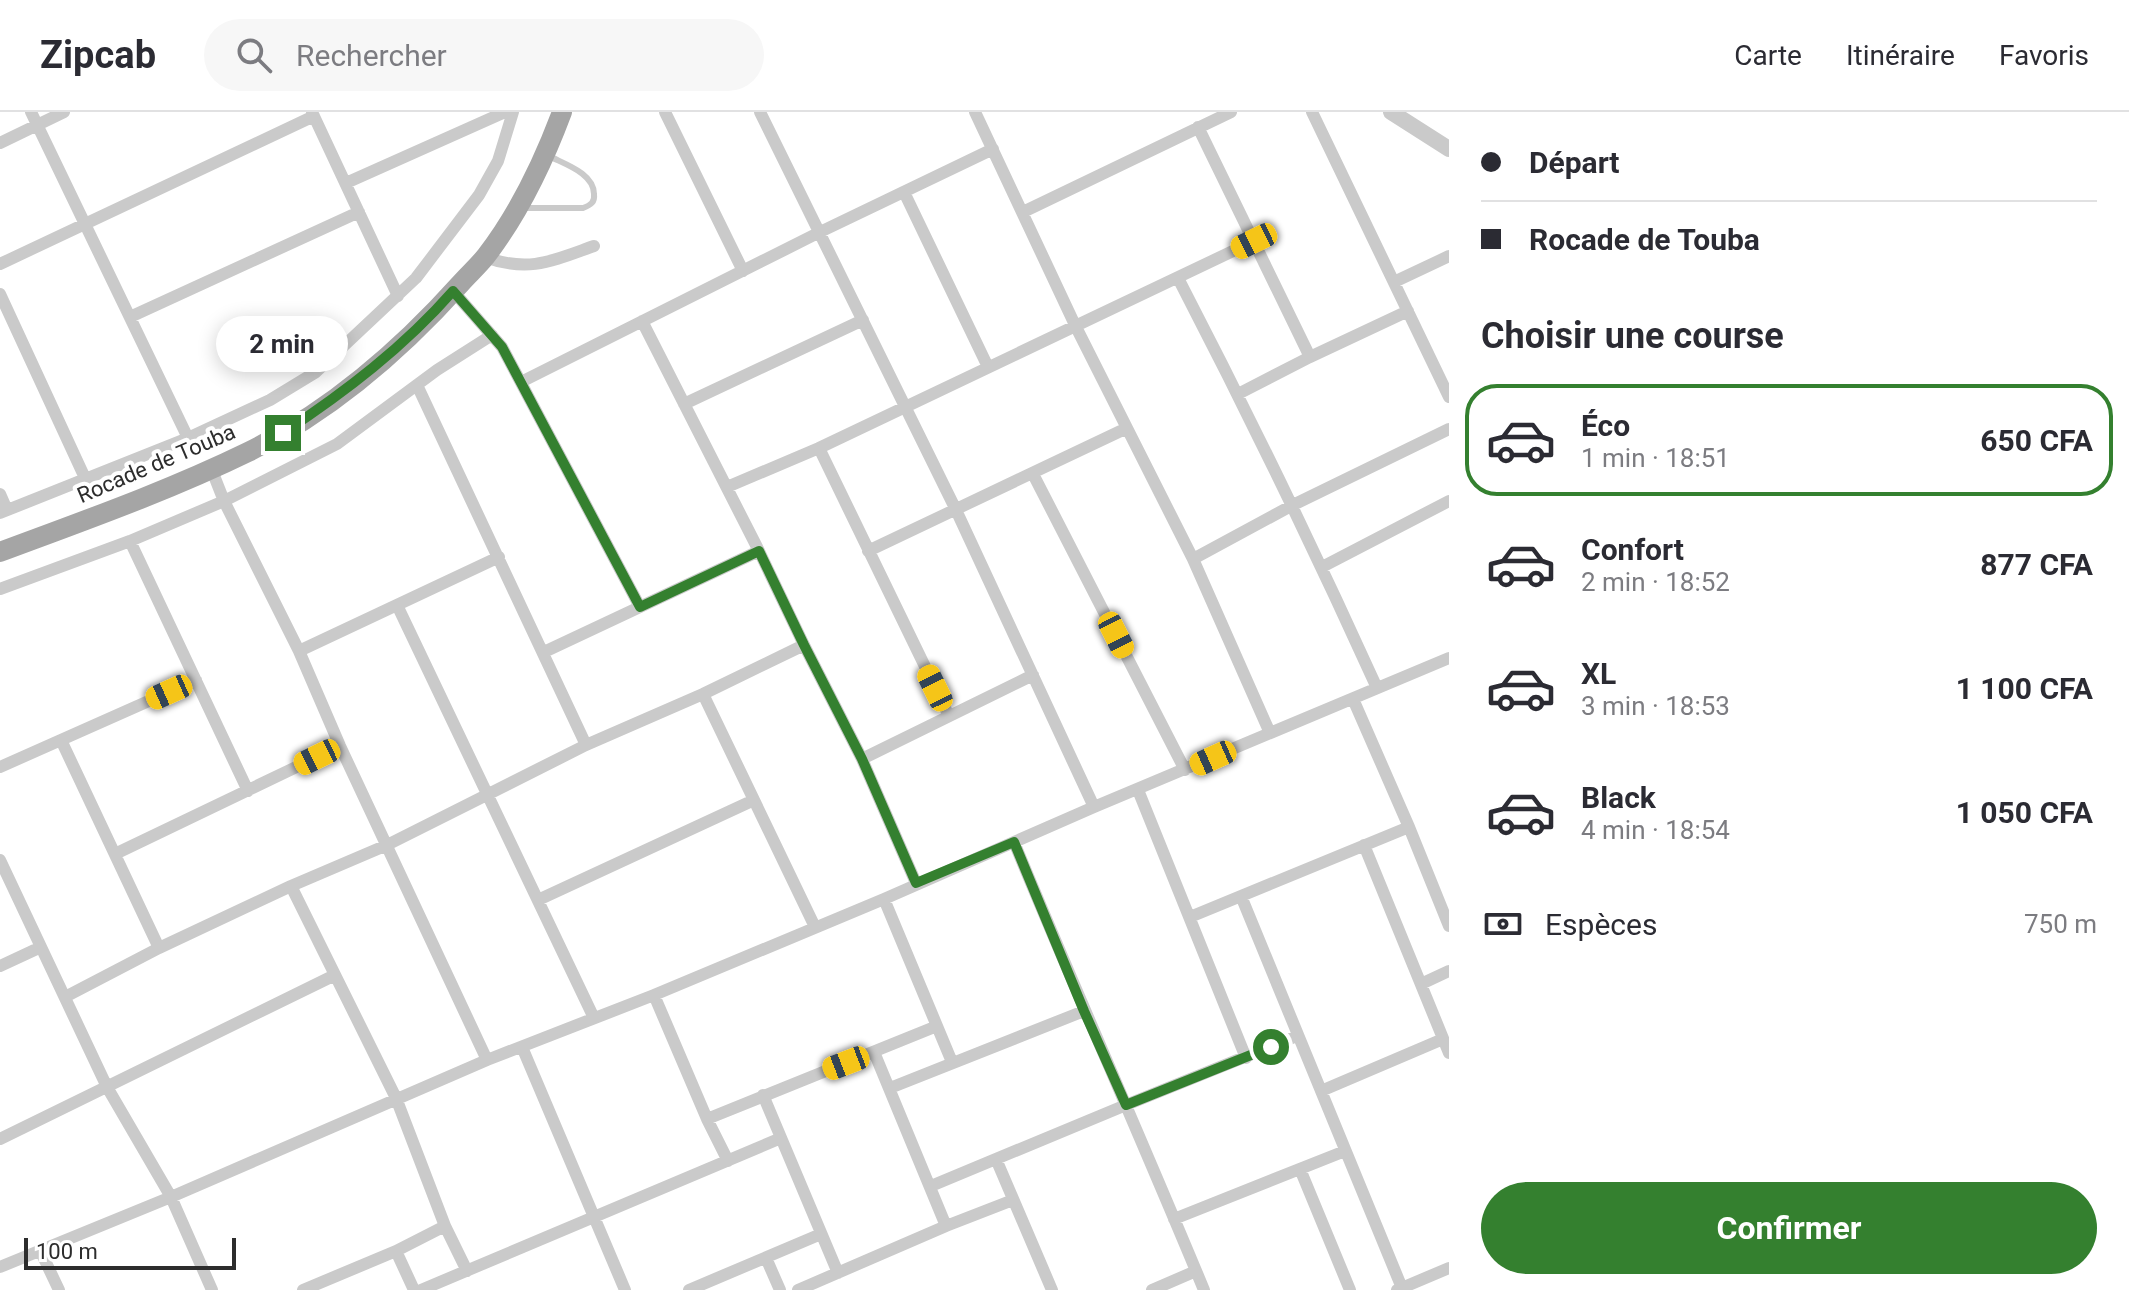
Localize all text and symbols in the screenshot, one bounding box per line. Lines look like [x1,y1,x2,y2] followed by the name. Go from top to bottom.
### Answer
[204,19,764,91] search box
[40,33,156,77] text: Zipcab
[232,33,276,77] icon: search
[296,38,447,73] text: Rechercher
[1734,39,1802,72] text: Carte
[1846,39,1955,72] text: Itinéraire
[1999,39,2089,72] text: Favoris
[1529,145,1620,180] text: Départ
[1227,220,1281,262] car
[1529,222,1760,257] text: Rocade de Touba
[1481,315,1784,357] text: Choisir une course
[217,317,349,373] callout: 2 min
[249,329,315,359] text: 2 min
[1485,404,1557,476] icon: car
[1581,408,1630,443] text: Éco
[265,415,301,451] route end
[73,419,239,508] street label: Rocade de Touba
[1980,423,2093,458] text: 650 CFA
[1581,443,1730,473] text: 1 min · 18:51
[1485,528,1557,600] icon: car
[1581,532,1684,567] text: Confort
[1980,547,2093,582] text: 877 CFA
[1581,567,1730,597] text: 2 min · 18:52
[1094,608,1138,662] car
[1485,652,1557,724] icon: car
[1581,656,1616,691] text: XL
[914,661,956,715] car
[142,671,196,713] car
[1956,671,2093,706] text: 1 100 CFA
[1581,691,1730,721] text: 3 min · 18:53
[290,736,344,778] car
[1186,737,1240,779] car
[1485,776,1557,848] icon: car
[1581,780,1656,815] text: Black
[1956,795,2093,830] text: 1 050 CFA
[1581,815,1730,845] text: 4 min · 18:54
[1481,902,1525,946] icon: cash
[1545,907,1657,942] text: Espèces
[2024,909,2097,939] text: 750 m
[1253,1029,1289,1065] route start
[819,1043,873,1083] car
[1481,1182,2097,1274] button: Confirmer
[24,1234,236,1270] scale bar
[36,1239,98,1264] text: 100 m

